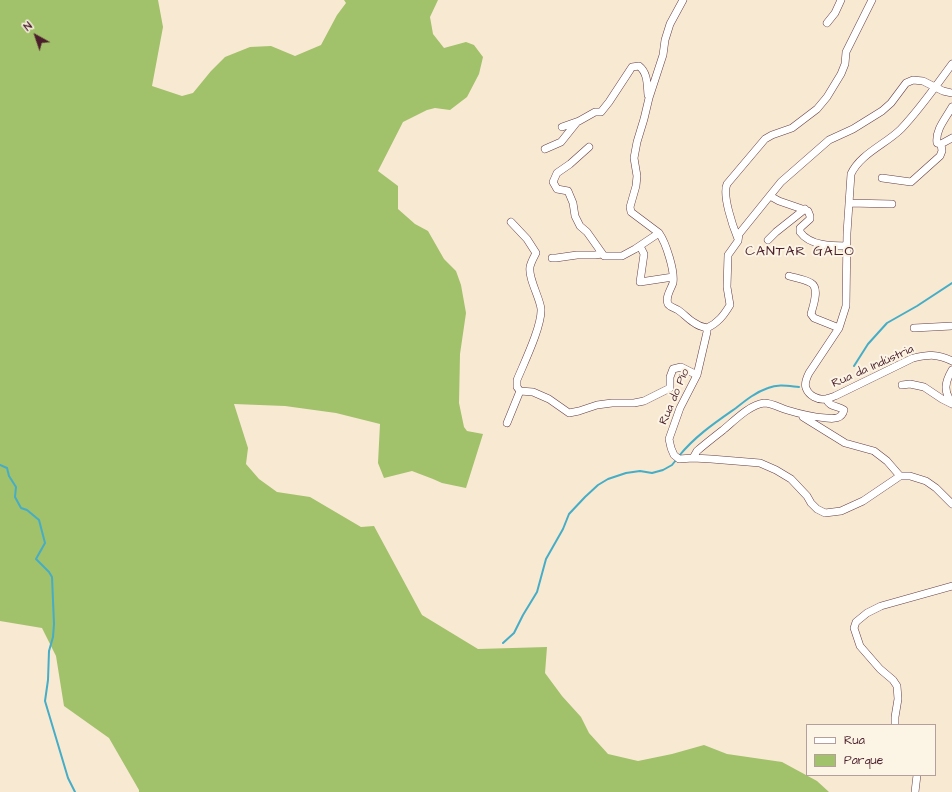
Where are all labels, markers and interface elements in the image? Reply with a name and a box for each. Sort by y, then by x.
north arrow [16,16,56,56]
text: N [20,18,35,34]
district label: CANTAR GALO [745,244,855,260]
street label: Rua da Indústria [830,343,916,391]
street label: Rua do Pio [657,367,693,427]
legend [806,724,936,776]
text: Rua [844,732,865,749]
text: Parque [844,752,883,769]

